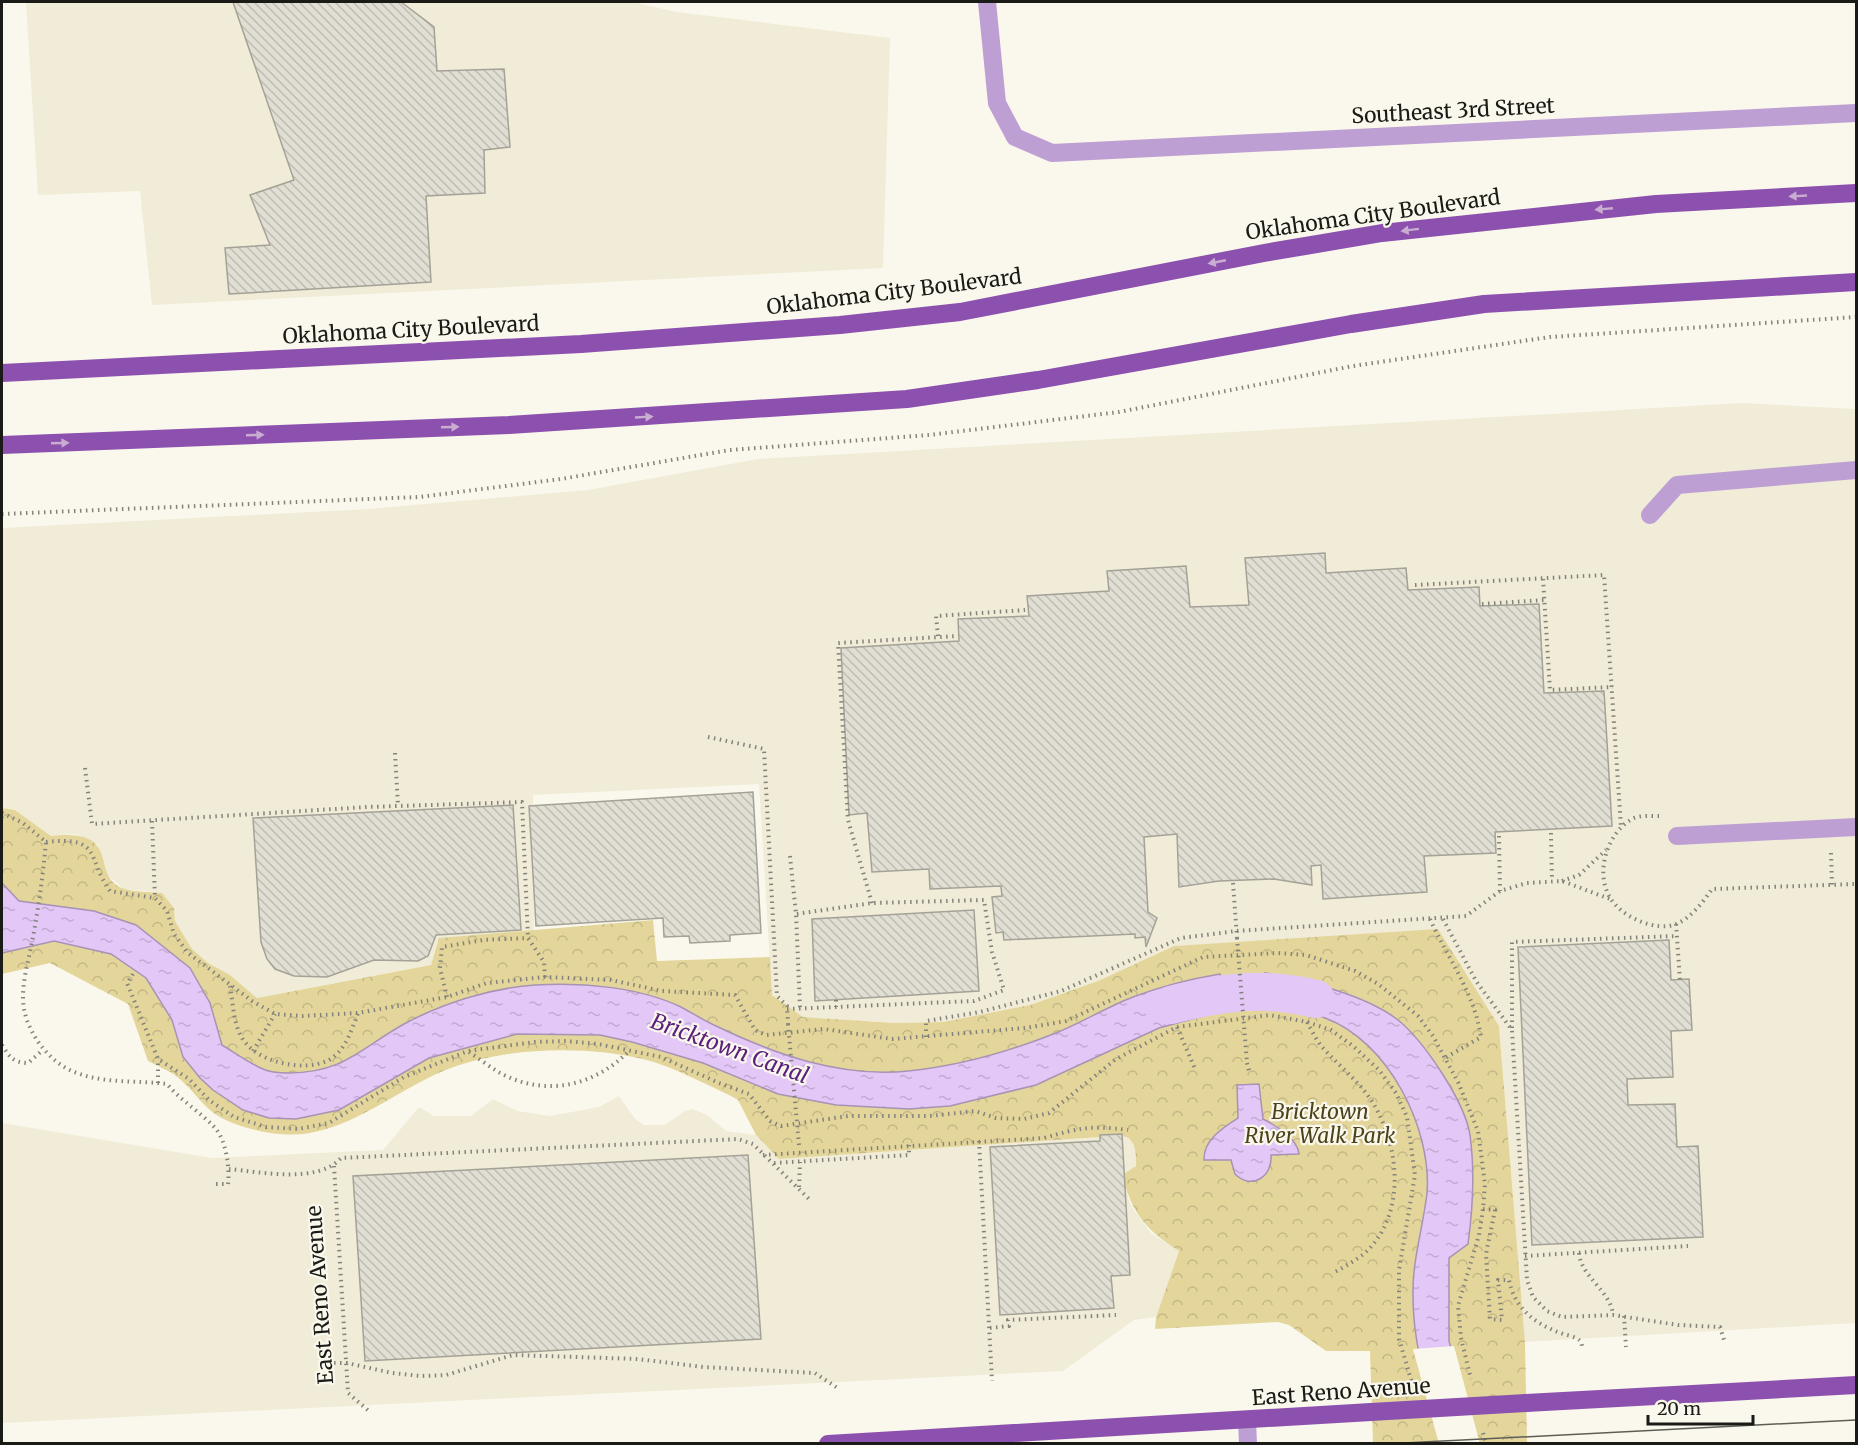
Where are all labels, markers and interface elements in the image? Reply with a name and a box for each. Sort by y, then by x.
street label: Southeast 3rd Street [1351,92,1555,129]
street label: Oklahoma City Boulevard [1244,183,1502,246]
one-way arrow [1789,192,1808,201]
one-way arrow [1594,204,1613,214]
one-way arrow [1400,225,1419,235]
one-way arrow [1208,258,1227,267]
street label: Oklahoma City Boulevard [765,262,1023,321]
street label: Oklahoma City Boulevard [282,309,540,350]
one-way arrow [635,413,654,422]
one-way arrow [440,423,459,432]
one-way arrow [245,431,264,440]
one-way arrow [50,438,69,448]
water label: Bricktown Canal [647,1006,813,1090]
park label: Bricktown River Walk Park [1245,1098,1396,1149]
street label: East Reno Avenue [300,1205,339,1385]
street label: East Reno Avenue [1251,1372,1431,1411]
scale bar [1648,1388,1753,1426]
text: 20 m [1657,1397,1701,1420]

